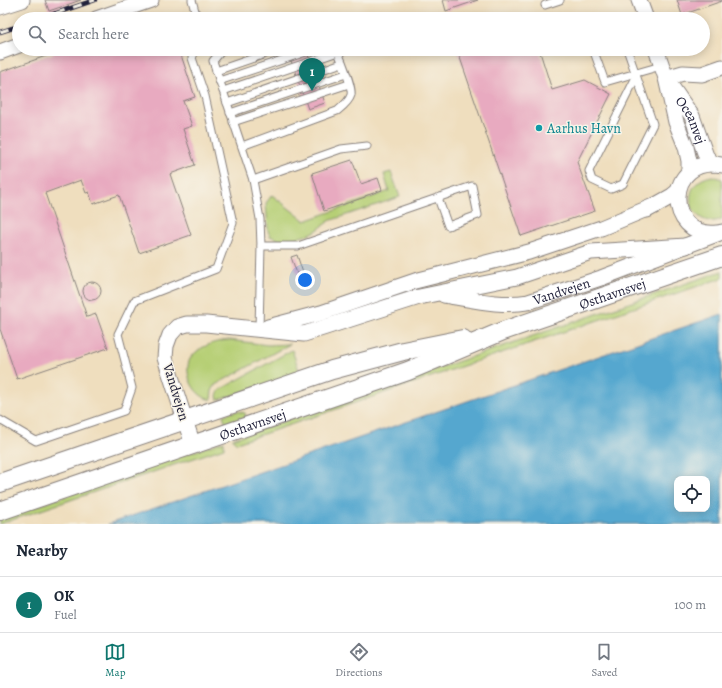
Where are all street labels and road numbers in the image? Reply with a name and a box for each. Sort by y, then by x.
street label: Oceanvej [671,92,711,147]
street label: Vandvejen [530,273,593,310]
street label: Østhavnsvej [577,273,648,314]
street label: Vandvejen [158,360,194,423]
street label: Østhavnsvej [217,404,288,445]

